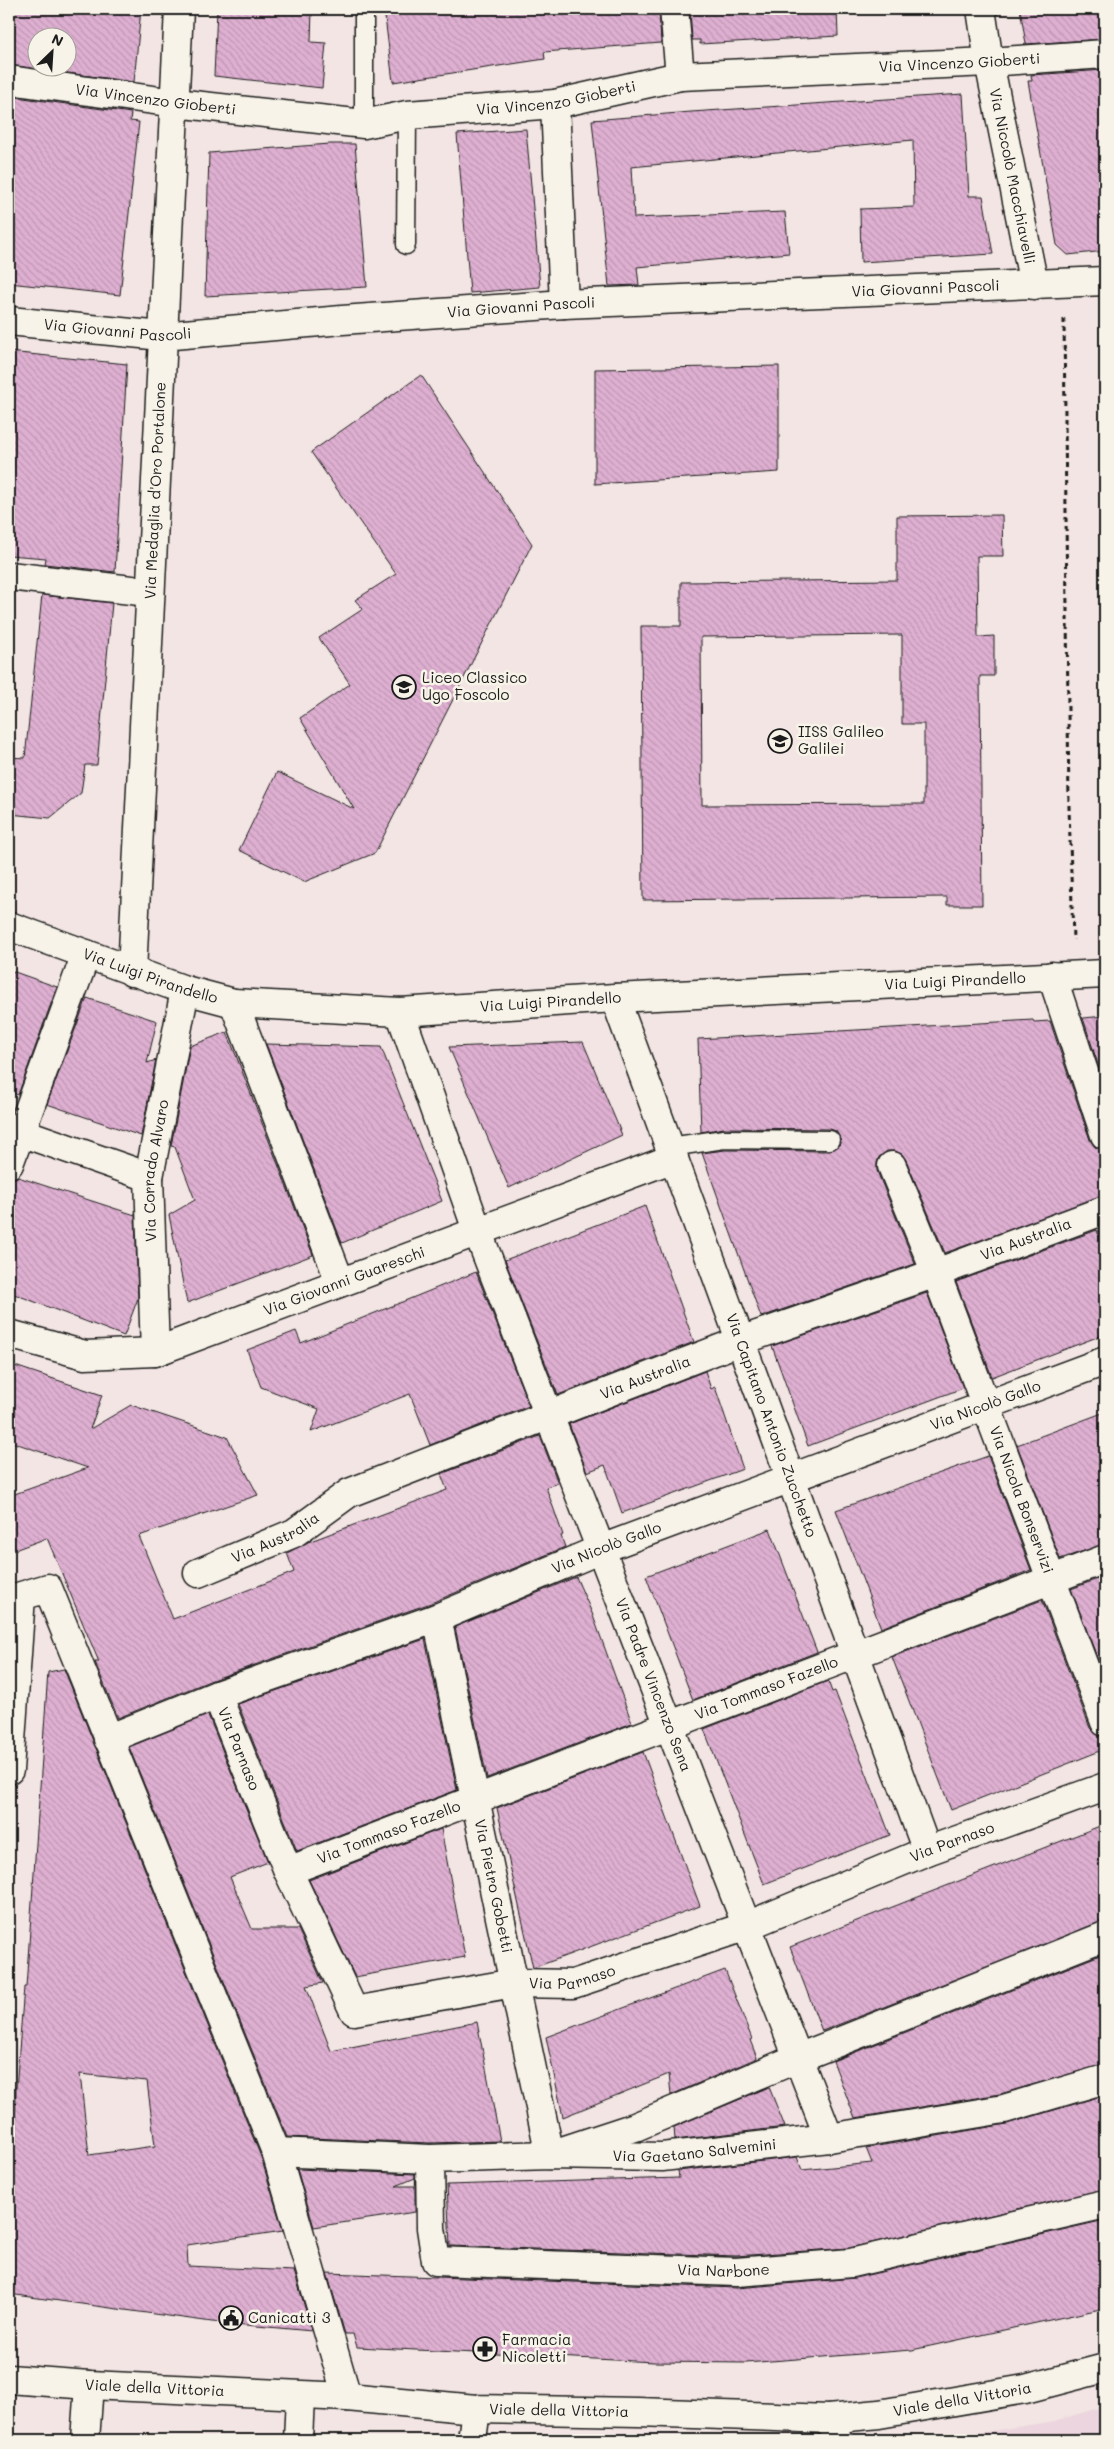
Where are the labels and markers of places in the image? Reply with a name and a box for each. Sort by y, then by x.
place label: Liceo Classico Ugo Foscolo [422,667,527,704]
school or university icon: Liceo Classico Ugo Foscolo [391,674,417,700]
place label: IISS Galileo Galilei [798,721,884,758]
school or university icon: IISS Galileo Galilei [767,728,793,754]
public building icon: Canicattì 3 [218,2305,244,2331]
place label: Canicattì 3 [248,2307,331,2327]
place label: Farmacia Nicoletti [502,2329,571,2366]
pharmacy icon: Farmacia Nicoletti [472,2336,498,2362]

